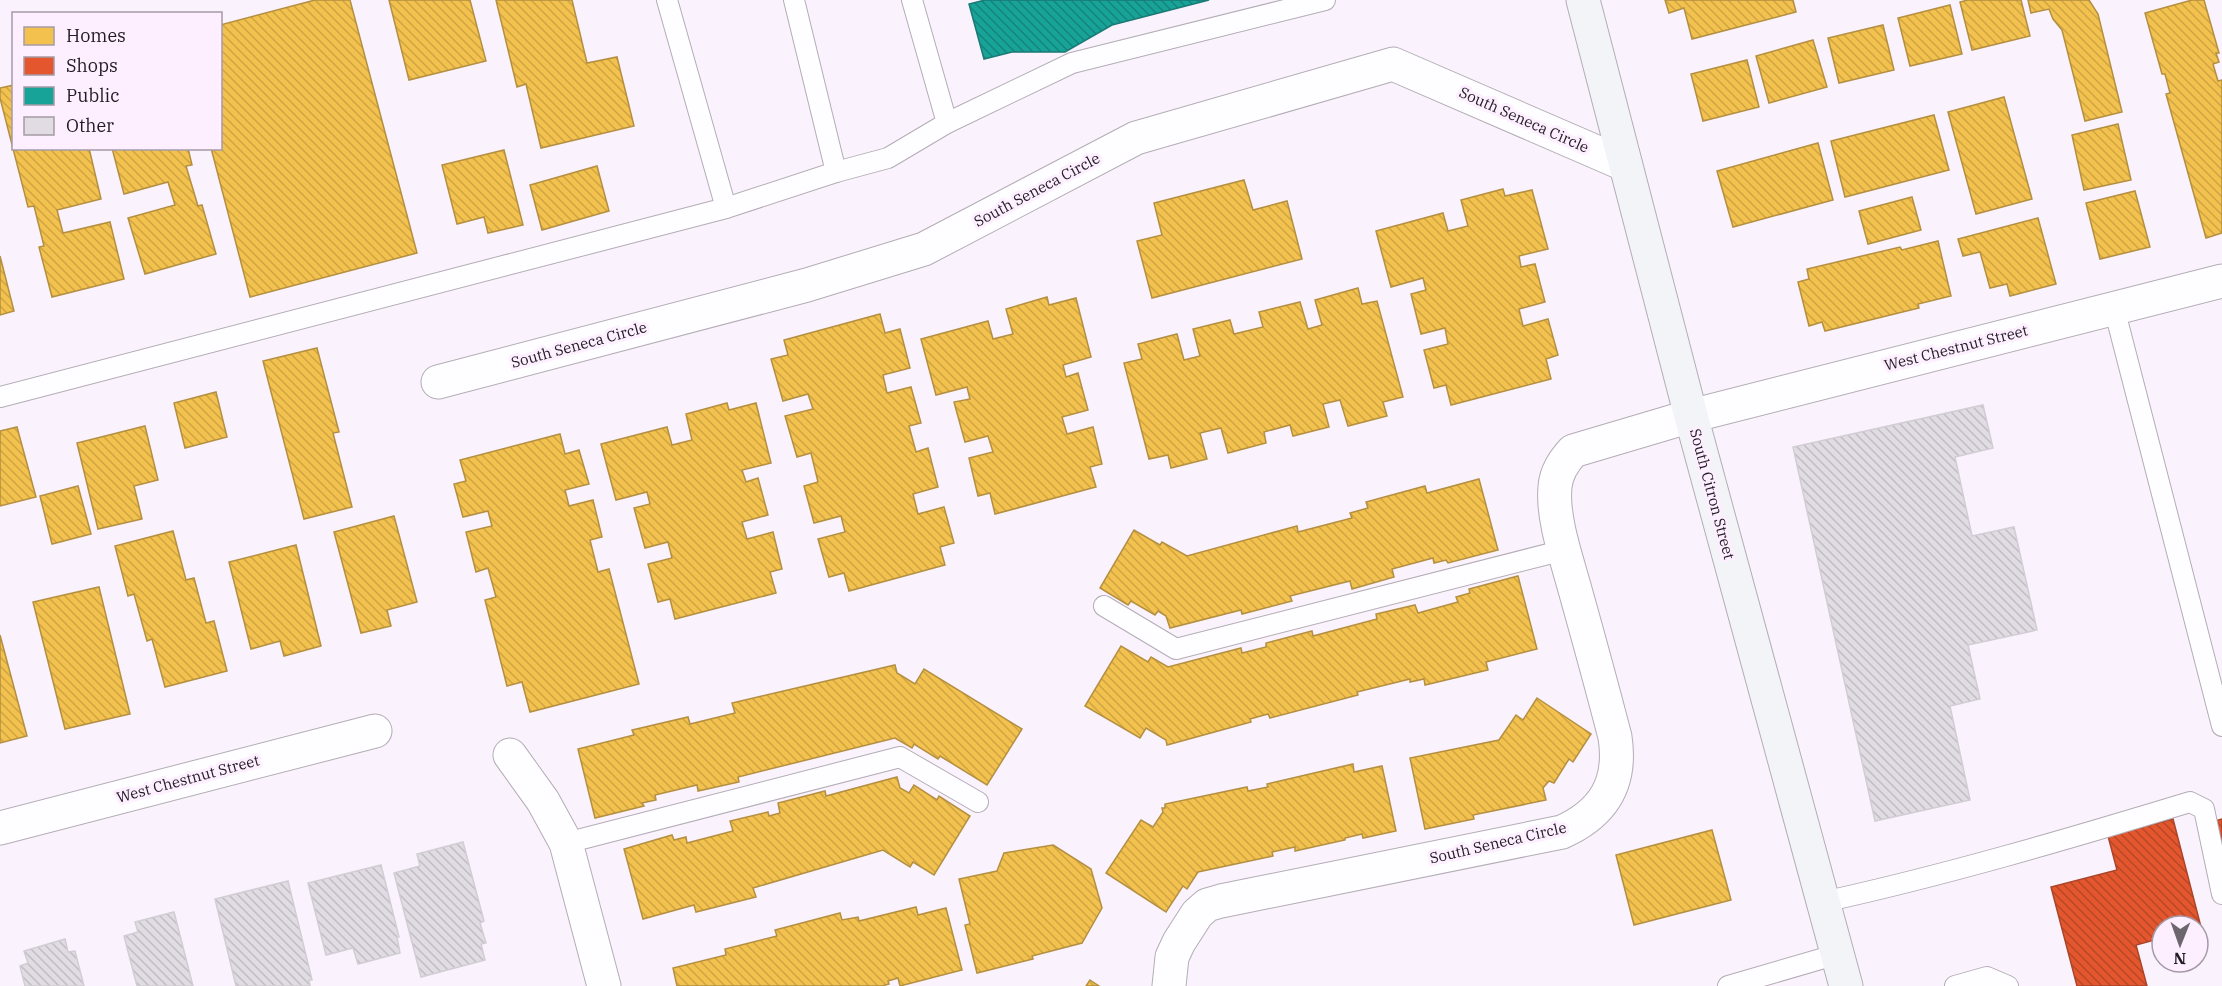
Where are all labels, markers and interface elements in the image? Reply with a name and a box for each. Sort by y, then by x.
legend [12,12,222,150]
text: Homes [66,24,126,47]
text: Shops [66,54,118,77]
street label: South Seneca Circle [1456,82,1592,157]
text: Public [66,84,120,107]
text: Other [66,114,114,137]
street label: South Seneca Circle [971,148,1103,231]
street label: South Seneca Circle [509,317,649,372]
street label: West Chestnut Street [1882,320,2030,375]
street label: South Citron Street [1686,426,1739,561]
street label: West Chestnut Street [114,750,261,807]
street label: South Seneca Circle [1428,818,1568,868]
north arrow [2150,914,2210,974]
text: N [2173,949,2186,969]

